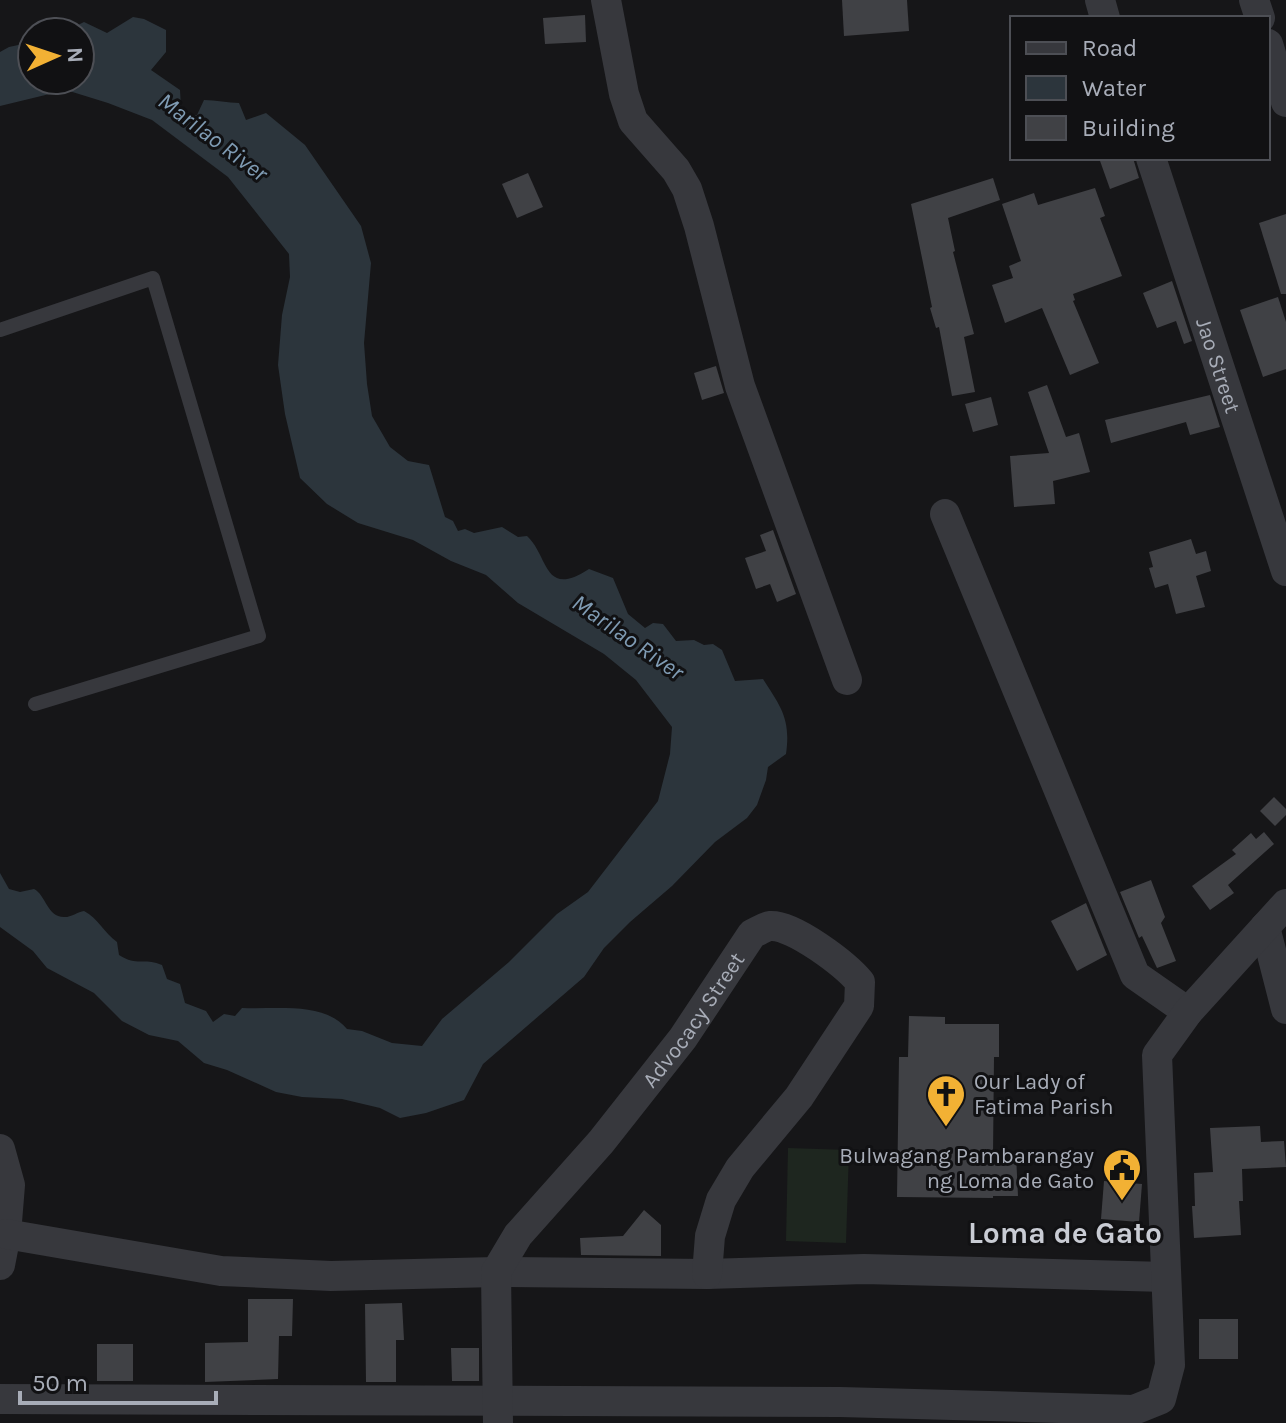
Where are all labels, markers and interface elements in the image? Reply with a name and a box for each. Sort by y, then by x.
north arrow [16,16,96,96]
legend [1010,16,1270,160]
text: Road [1082,34,1137,62]
text: N [62,46,88,64]
text: Water [1082,74,1146,102]
water label: Marilao River [153,87,274,188]
text: Building [1082,114,1175,142]
street label: Jao Street [1190,315,1245,416]
water label: Marilao River [567,588,690,686]
street label: Advocacy Street [637,948,750,1093]
place label: Our Lady of Fatima Parish [974,1069,1114,1120]
church icon: Our Lady of Fatima Parish [925,1073,967,1128]
place label: Bulwagang Pambarangay ng Loma de Gato [839,1143,1094,1194]
public building icon: Bulwagang Pambarangay ng Loma de Gato [1101,1147,1143,1202]
district label: Loma de Gato [968,1215,1162,1251]
scale bar [20,1355,216,1405]
text: 50 m [32,1369,88,1397]

